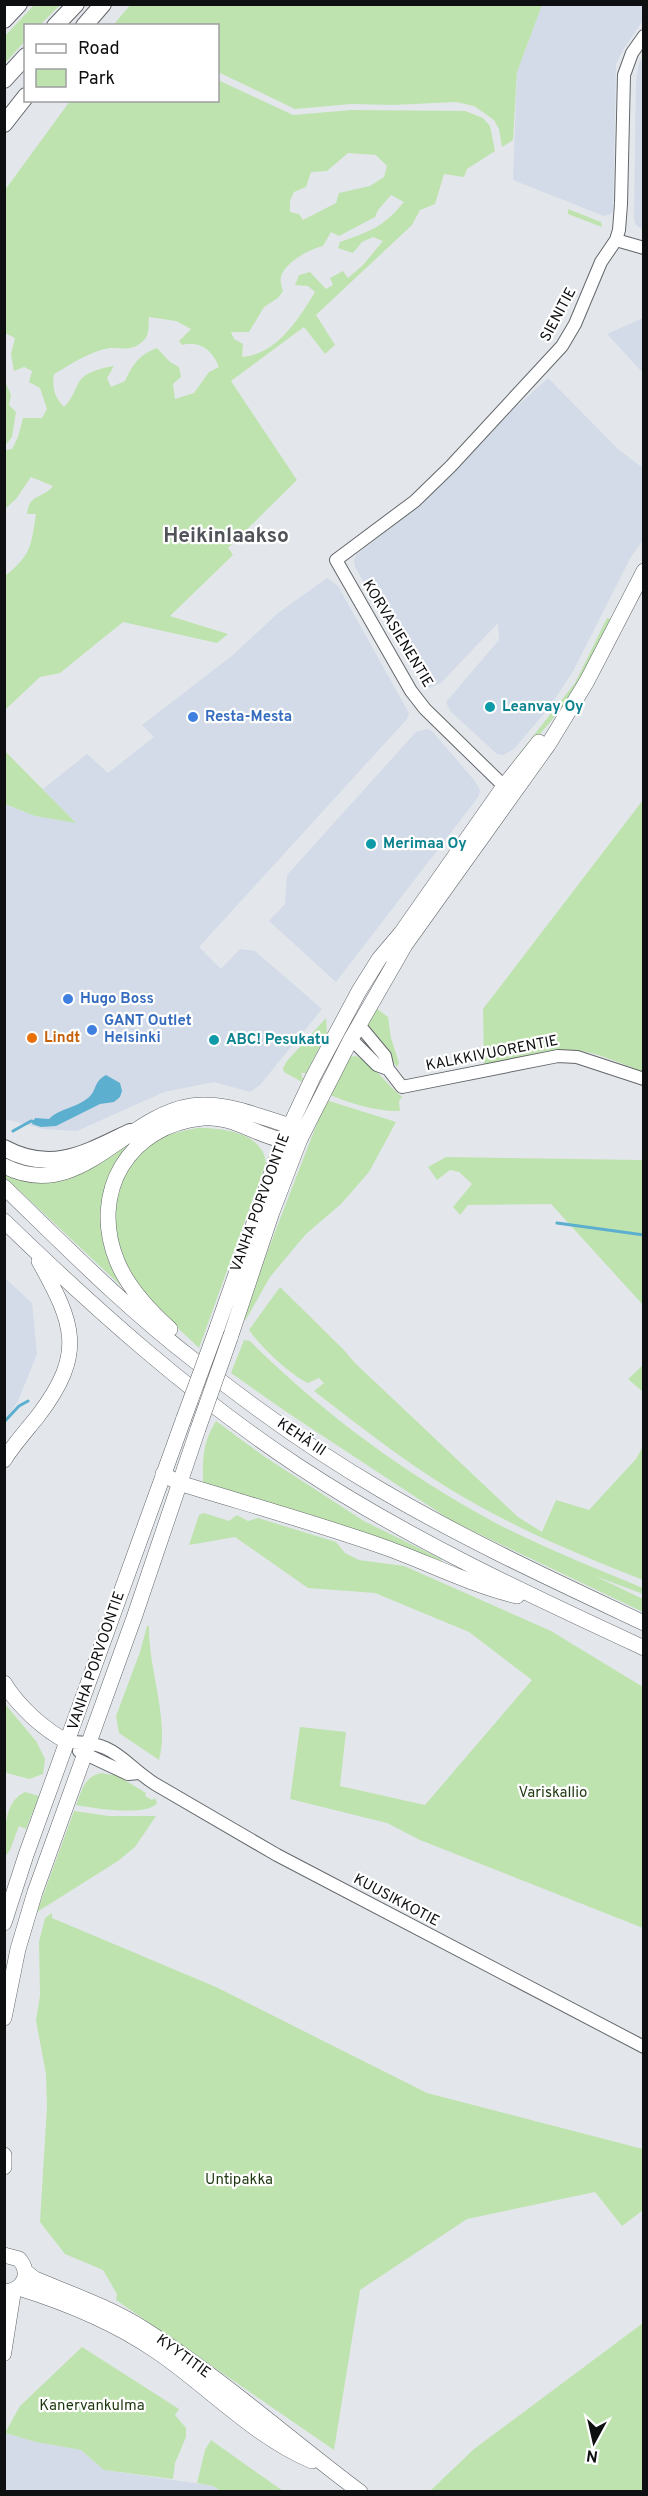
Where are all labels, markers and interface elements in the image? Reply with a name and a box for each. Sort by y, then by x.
legend [24,24,219,102]
text: Road [78,38,120,61]
text: Park [78,68,115,91]
street label: SIENITIE [537,285,581,345]
district label: Heikinlaakso [163,523,289,550]
street label: KORVASIENENTIE [357,577,437,691]
place label: Leanvay Oy [502,698,584,717]
marker: Leanvay Oy [483,700,497,714]
place label: Resta-Mesta [205,708,292,727]
marker: Resta-Mesta [186,710,200,724]
place label: Merimaa Oy [383,835,467,854]
marker: Merimaa Oy [364,837,378,851]
place label: Hugo Boss [80,990,154,1009]
marker: Hugo Boss [61,992,75,1006]
place label: GANT Outlet Helsinki [104,1012,192,1048]
marker: GANT Outlet Helsinki [85,1023,99,1037]
place label: Lindt [44,1029,80,1048]
marker: Lindt [25,1031,39,1045]
place label: ABC! Pesukatu [226,1031,330,1050]
street label: KALKKIVUORENTIE [424,1032,560,1076]
marker: ABC! Pesukatu [207,1033,221,1047]
street label: VANHA PORVOONTIE [227,1131,295,1275]
street label: KEHÄ III [273,1414,330,1461]
street label: VANHA PORVOONTIE [64,1589,130,1733]
park label: Variskallio [519,1784,587,1803]
street label: KUUSIKKOTIE [350,1870,442,1932]
park label: Untipakka [205,2171,273,2190]
street label: KYYTITIE [152,2331,214,2383]
park label: Kanervankulma [39,2397,145,2416]
north arrow [564,2412,624,2472]
text: N [585,2444,599,2466]

